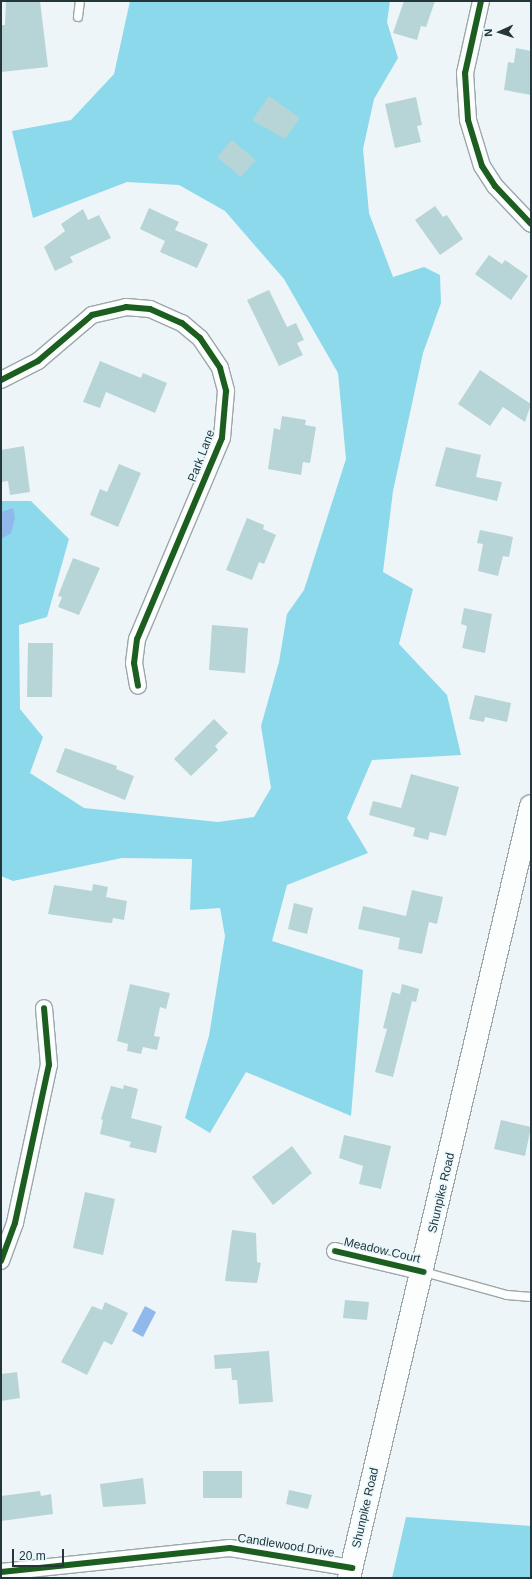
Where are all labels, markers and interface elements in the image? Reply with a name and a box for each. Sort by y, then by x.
north arrow [480,12,520,52]
text: N [482,28,494,37]
street label: Park Lane [185,428,219,484]
street label: Shunpike Road [426,1151,458,1235]
street label: Meadow Court [342,1235,422,1267]
street label: Shunpike Road [350,1466,382,1550]
street label: Candlewood Drive [236,1531,336,1561]
scale bar [14,1541,66,1567]
text: 20 m [19,1549,46,1563]

